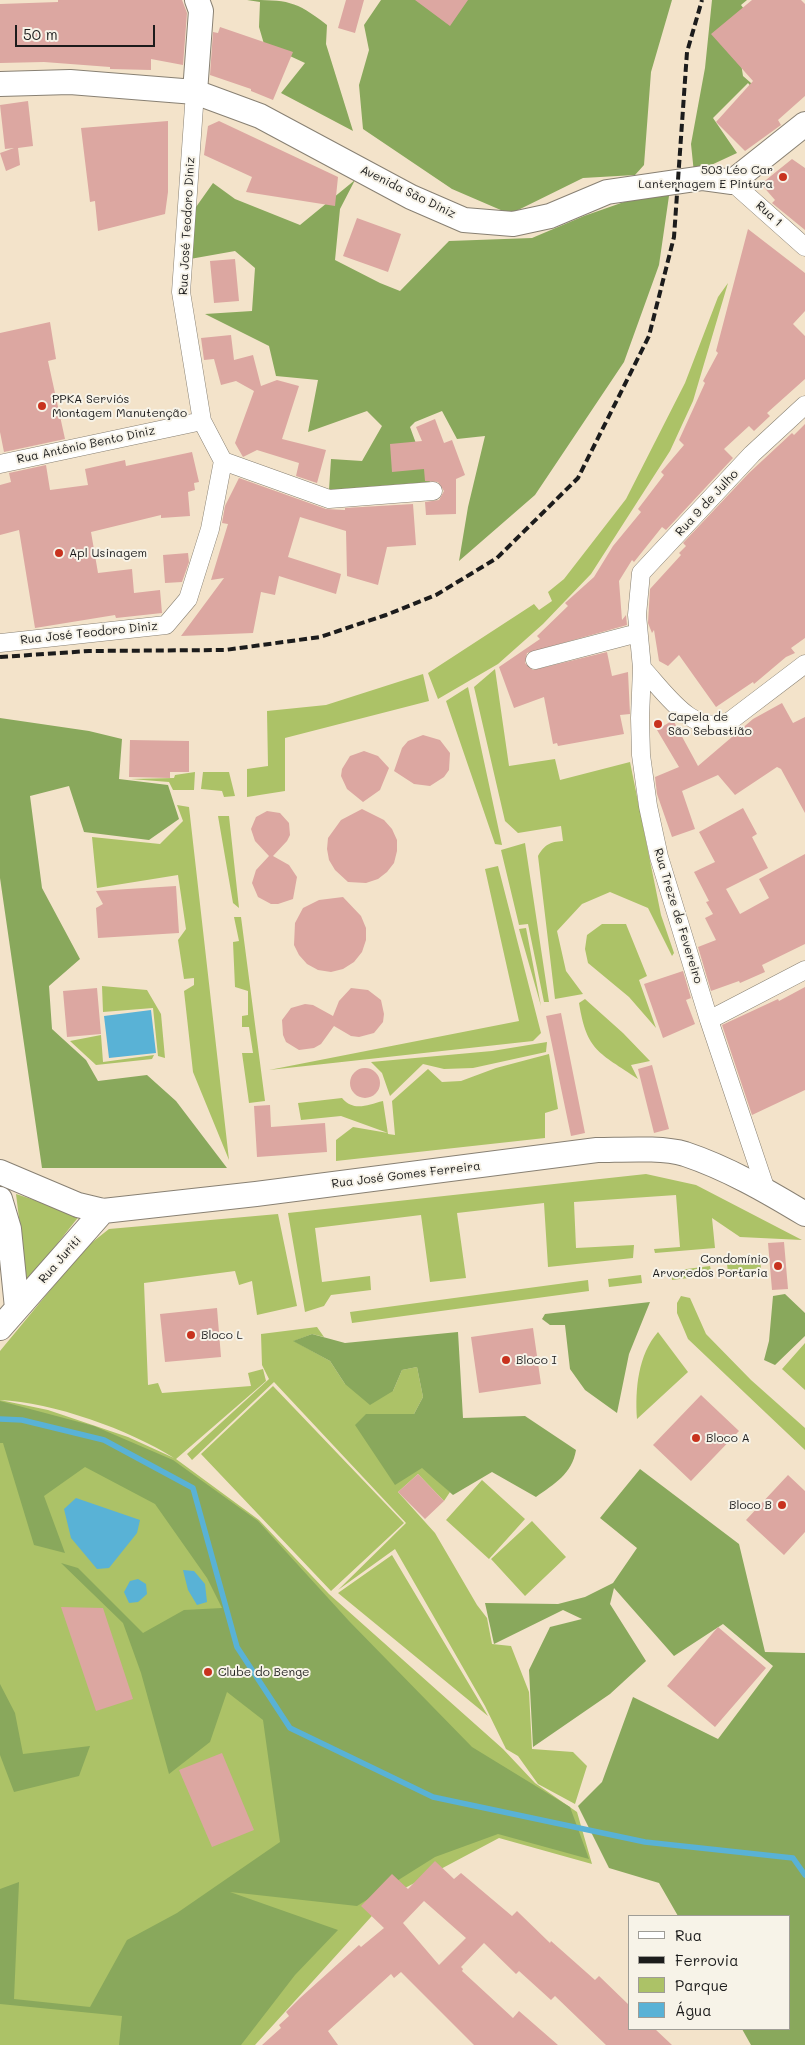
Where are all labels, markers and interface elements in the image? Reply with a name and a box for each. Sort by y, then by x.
scale bar [18,15,158,47]
text: 50 m [23,24,58,44]
street label: Rua José Teodoro Diniz [176,157,198,295]
street label: Avenida São Diniz [358,163,458,221]
place label: 503 Léo Car Lanternagem E Pintura [638,163,773,191]
marker: 503 Léo Car Lanternagem E Pintura [777,171,789,183]
street label: Rua 1 [753,198,785,230]
place label: PPKA Serviós Montagem Manutenção [52,392,187,420]
marker: PPKA Serviós Montagem Manutenção [36,400,48,412]
street label: Rua Antônio Bento Diniz [16,423,156,467]
street label: Rua 9 de Julho [673,467,741,539]
place label: Apl Usinagem [69,546,147,560]
marker: Apl Usinagem [53,547,65,559]
street label: Rua José Teodoro Diniz [20,619,158,647]
place label: Capela de São Sebastião [668,710,752,738]
marker: Capela de São Sebastião [652,718,664,730]
street label: Rua Treze de Fevereiro [651,847,705,985]
street label: Rua José Gomes Ferreira [331,1159,481,1191]
street label: Rua Juriti [36,1234,84,1286]
place label: Condomínio Arvoredos Portaria [652,1252,768,1280]
marker: Condomínio Arvoredos Portaria [772,1260,784,1272]
place label: Bloco L [201,1328,243,1342]
marker: Bloco L [185,1329,197,1341]
place label: Bloco I [516,1353,557,1367]
marker: Bloco I [500,1354,512,1366]
place label: Bloco A [706,1431,750,1445]
marker: Bloco A [690,1432,702,1444]
place label: Bloco B [729,1498,772,1512]
marker: Bloco B [776,1499,788,1511]
place label: Clube do Benge [218,1665,310,1679]
marker: Clube do Benge [202,1666,214,1678]
legend [628,1915,790,2030]
text: Rua [675,1925,702,1945]
text: Ferrovia [675,1950,739,1970]
text: Parque [675,1975,728,1995]
text: Água [675,2000,712,2020]

